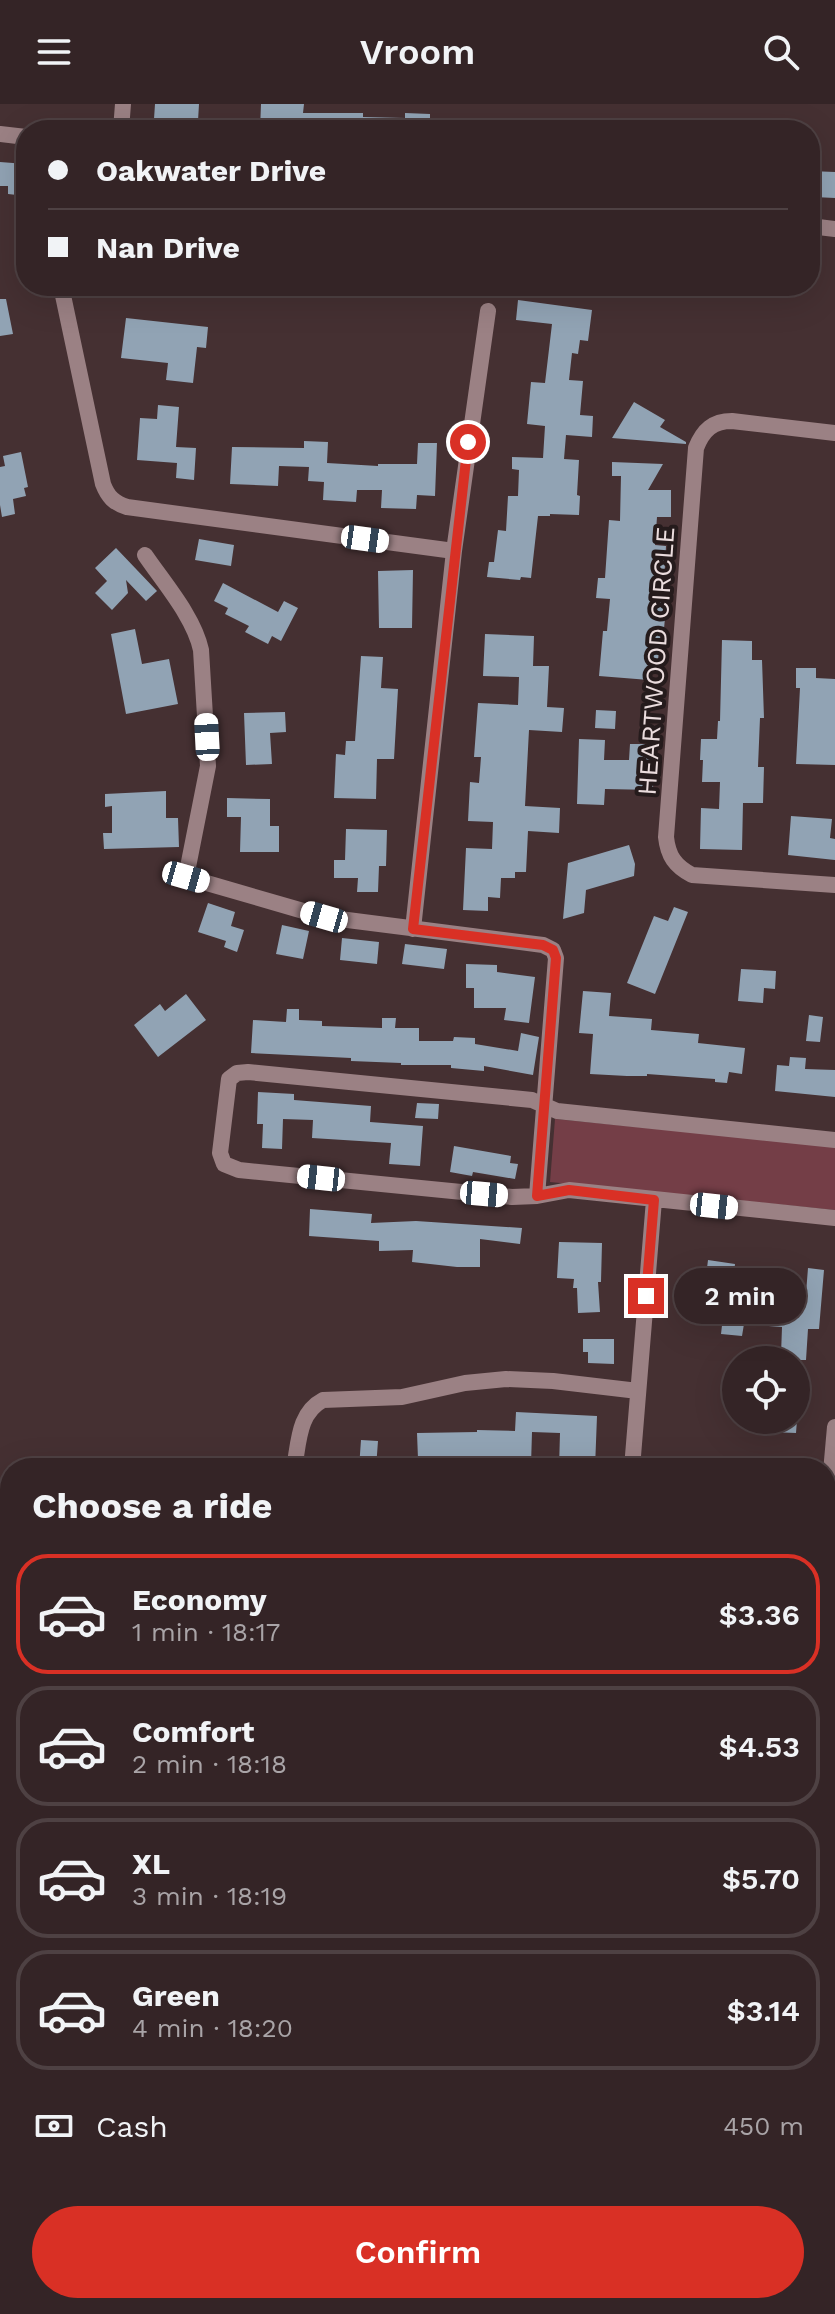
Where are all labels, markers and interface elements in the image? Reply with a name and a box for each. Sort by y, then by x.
icon: menu [32,30,76,74]
icon: search [759,30,803,74]
text: Vroom [360,31,475,73]
text: Oakwater Drive [96,153,326,188]
text: Nan Drive [96,230,240,265]
route start [450,424,486,460]
car [340,524,390,554]
street label: HEARTWOOD CIRCLE [632,526,680,796]
car [194,712,220,762]
car [160,859,212,895]
car [298,899,350,935]
car [296,1164,346,1192]
car [459,1180,509,1208]
car [689,1192,739,1220]
callout: 2 min [674,1268,806,1324]
route end [628,1278,664,1314]
text: 2 min [704,1281,776,1311]
map controls [722,1346,810,1434]
button: locate [722,1346,810,1434]
text: Choose a ride [32,1485,272,1527]
icon: car [36,1578,108,1650]
text: Economy [132,1582,267,1617]
text: $3.36 [719,1597,800,1632]
text: 1 min · 18:17 [132,1617,280,1647]
icon: car [36,1710,108,1782]
text: Comfort [132,1714,254,1749]
text: $4.53 [719,1729,800,1764]
text: 2 min · 18:18 [132,1749,287,1779]
icon: car [36,1842,108,1914]
text: XL [132,1846,170,1881]
text: $5.70 [722,1861,800,1896]
text: 3 min · 18:19 [132,1881,287,1911]
icon: car [36,1974,108,2046]
text: Green [132,1978,220,2013]
text: $3.14 [727,1993,800,2028]
text: 4 min · 18:20 [132,2013,293,2043]
icon: cash [32,2104,76,2148]
text: Cash [96,2109,168,2144]
text: 450 m [723,2111,804,2141]
button: Confirm [32,2206,804,2298]

